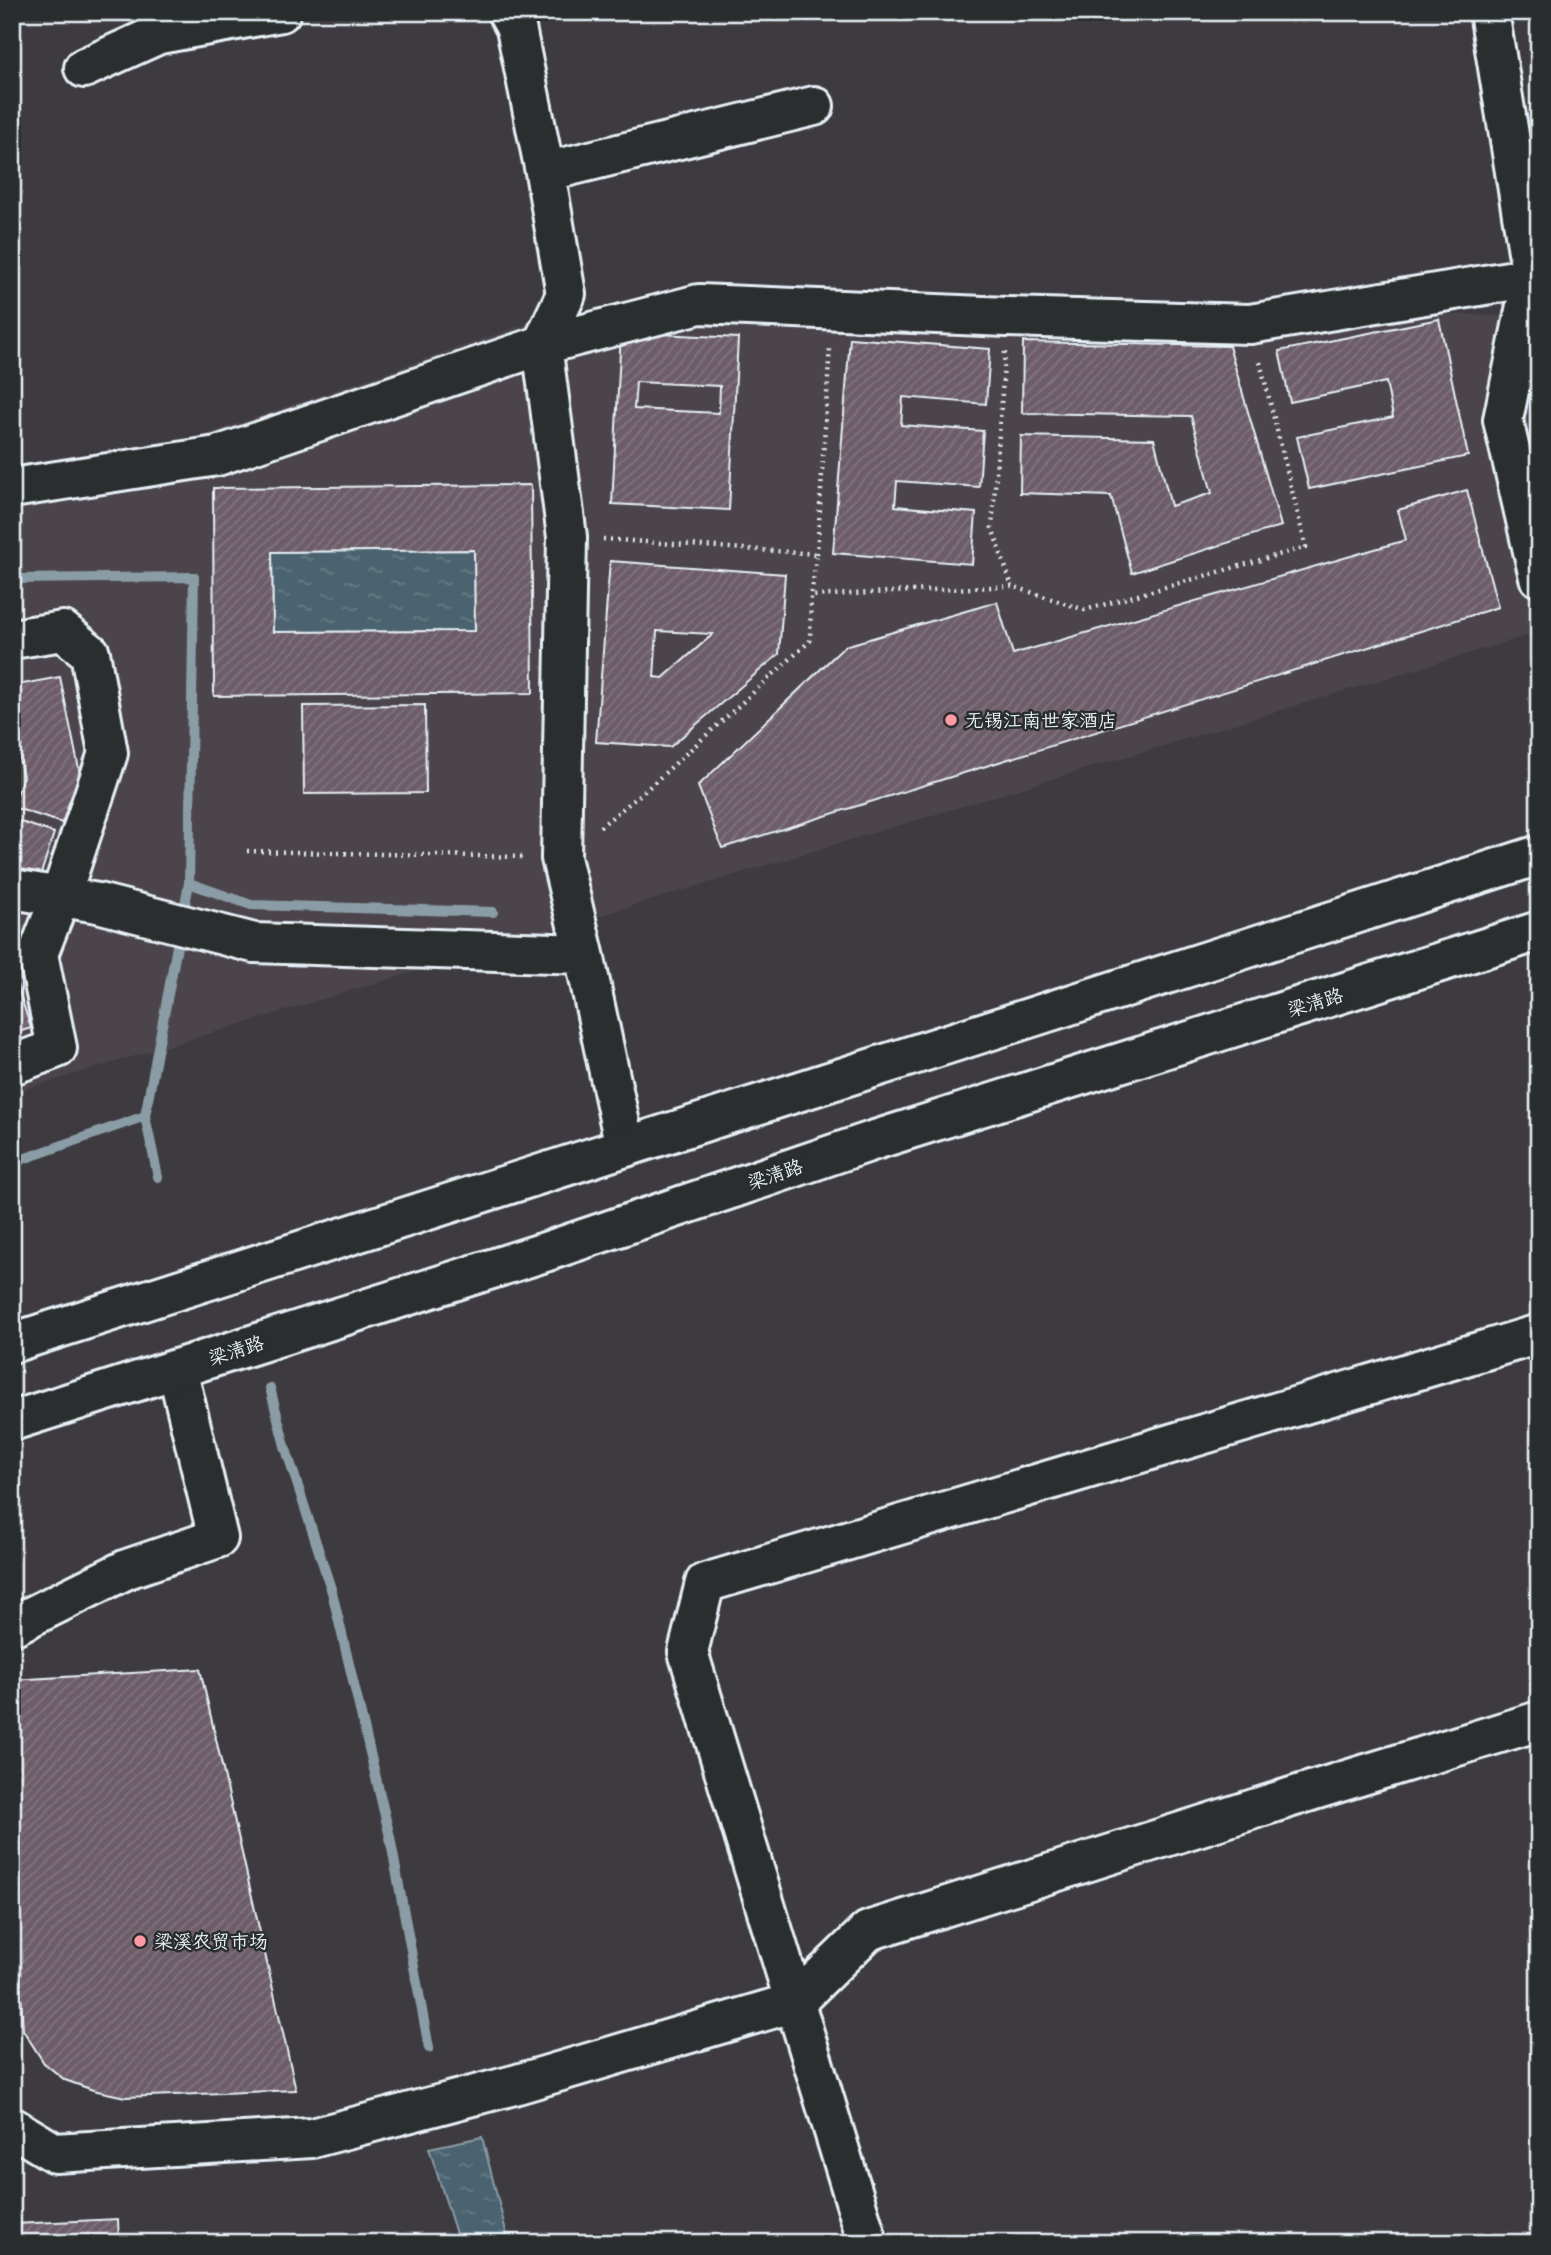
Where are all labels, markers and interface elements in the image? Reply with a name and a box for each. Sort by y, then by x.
place label: 无锡江南世家酒店 [965,708,1117,735]
marker: 无锡江南世家酒店 [943,712,959,728]
street label: 梁清路 [1284,982,1347,1025]
street label: 梁清路 [744,1153,807,1197]
street label: 梁清路 [205,1330,268,1373]
place label: 梁溪农贸市场 [154,1929,268,1956]
marker: 梁溪农贸市场 [132,1933,148,1949]

